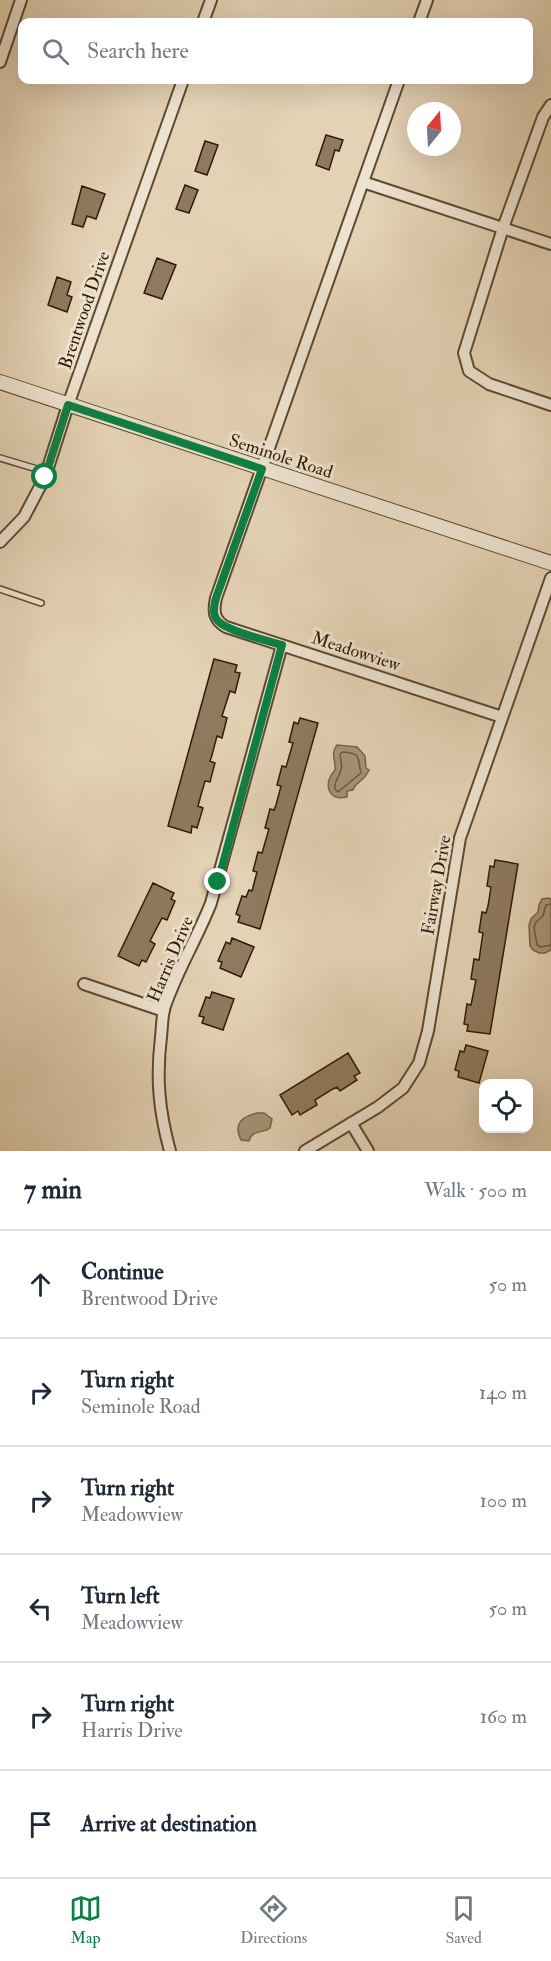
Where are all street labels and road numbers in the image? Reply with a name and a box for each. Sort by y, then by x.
street label: Brentwood Drive [54,248,116,372]
street label: Seminole Road [226,429,336,484]
street label: Meadowview [309,626,404,677]
street label: Fairway Drive [416,833,457,937]
street label: Harris Drive [142,912,199,1006]

